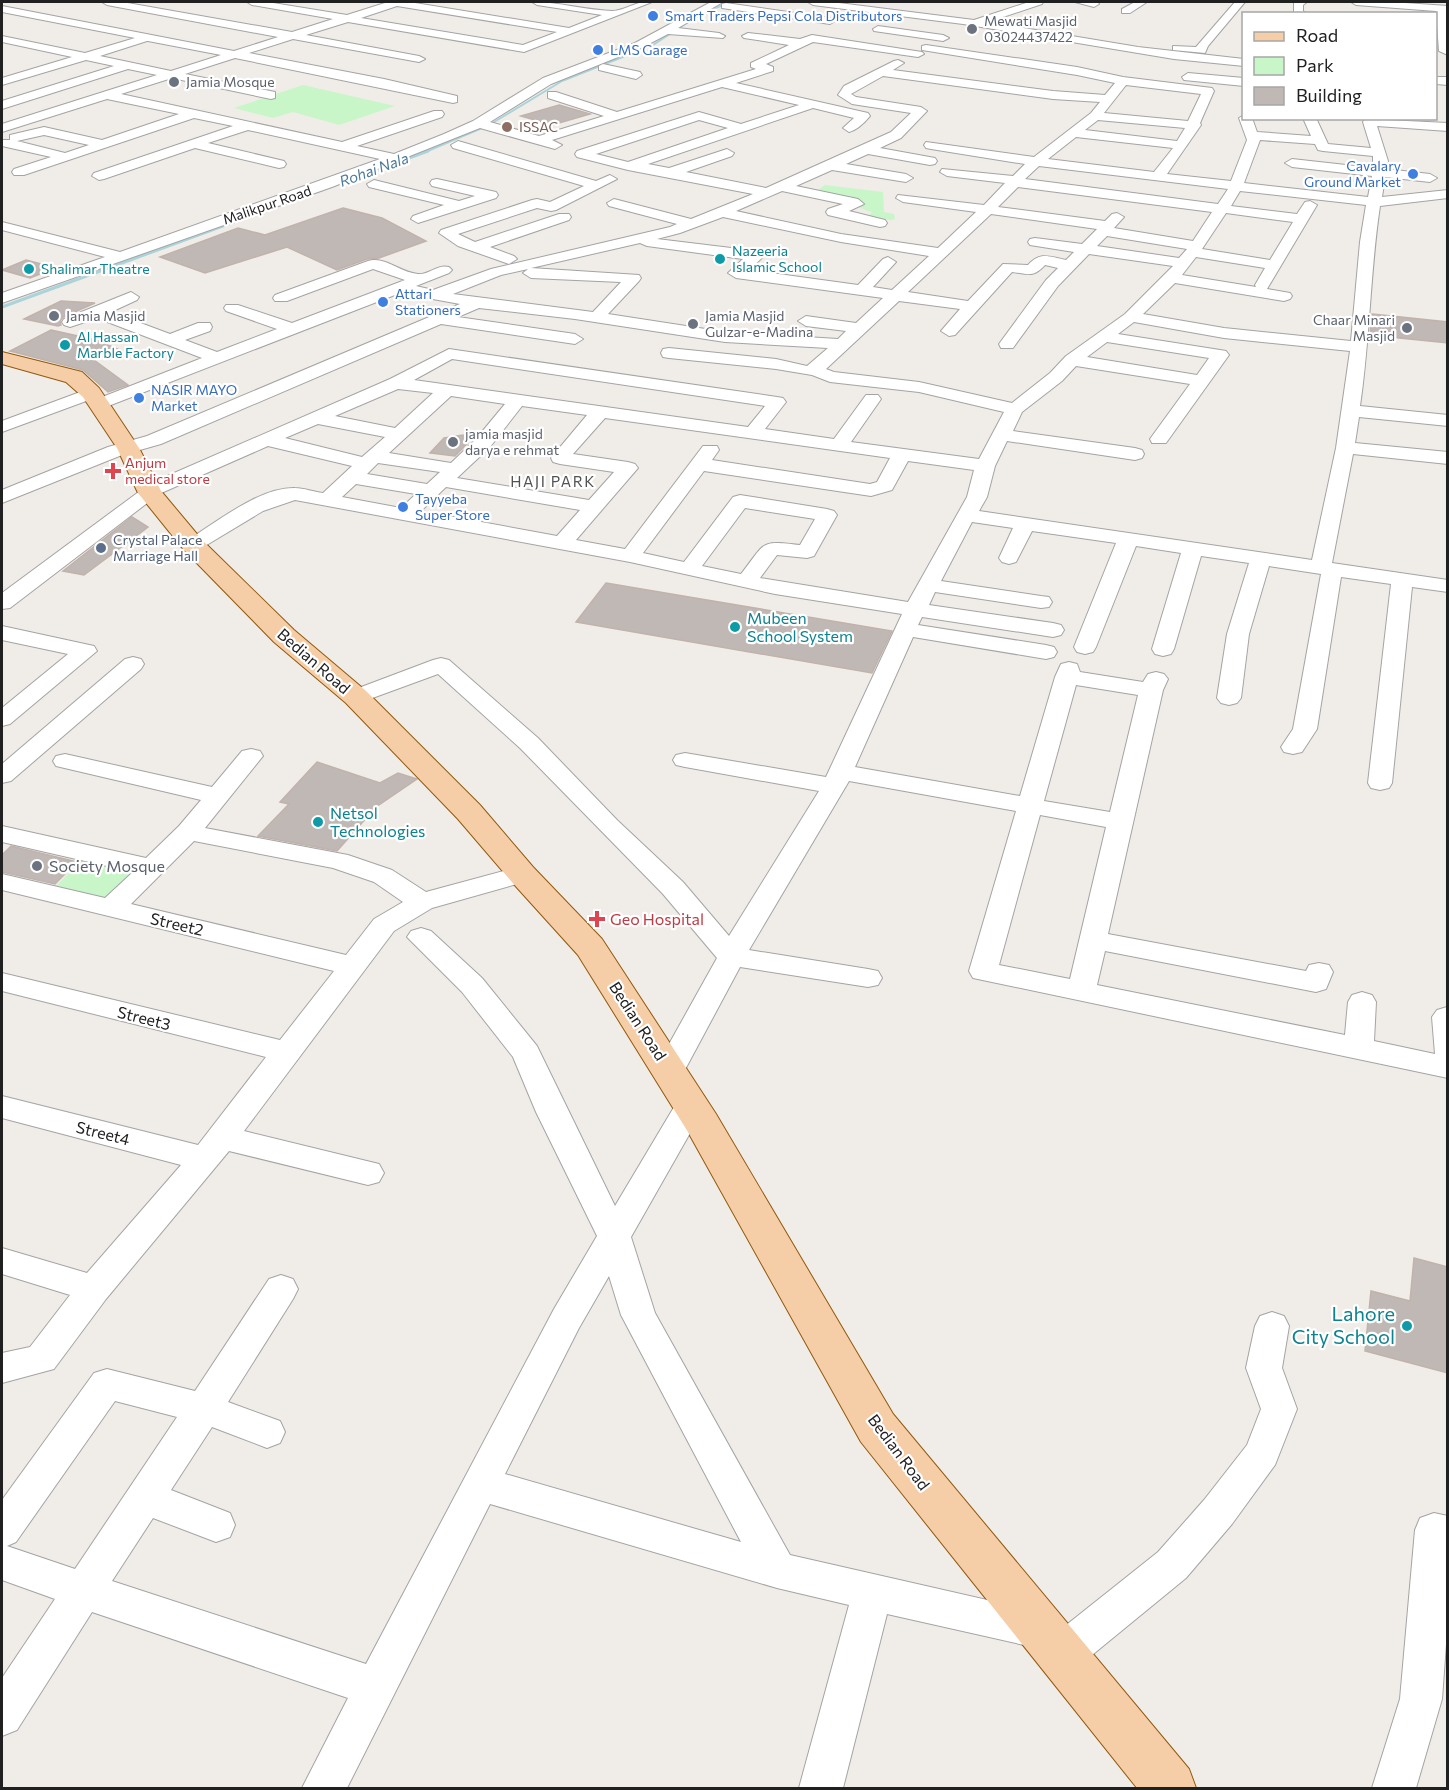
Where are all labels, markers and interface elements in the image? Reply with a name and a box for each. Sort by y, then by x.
place label: Smart Traders Pepsi Cola Distributors [665,7,902,24]
marker: Smart Traders Pepsi Cola Distributors [646,9,660,23]
place label: Mewati Masjid 03024437422 [984,12,1077,45]
legend [1242,12,1437,120]
marker: Mewati Masjid 03024437422 [965,22,979,36]
text: Road [1296,24,1338,46]
place label: LMS Garage [610,41,688,58]
marker: LMS Garage [591,43,605,57]
text: Park [1296,54,1334,76]
place label: Jamia Mosque [186,73,275,90]
marker: Jamia Mosque [167,75,181,89]
text: Building [1296,84,1362,106]
place label: ISSAC [519,118,558,135]
marker: ISSAC [500,120,514,134]
water label: Rohai Nala [337,148,411,190]
place label: Cavalary Ground Market [1304,157,1401,190]
marker: Cavalary Ground Market [1406,167,1420,181]
street label: Malikpur Road [220,181,313,228]
place label: Nazeeria Islamic School [732,242,822,275]
marker: Nazeeria Islamic School [713,252,727,266]
place label: Shalimar Theatre [41,260,150,277]
marker: Shalimar Theatre [22,262,36,276]
place label: Attari Stationers [395,285,461,318]
marker: Attari Stationers [376,295,390,309]
place label: Jamia Masjid [66,307,145,324]
place label: Jamia Masjid Gulzar-e-Madina [705,307,813,340]
marker: Jamia Masjid [47,309,61,323]
place label: Chaar Minari Masjid [1313,311,1395,344]
marker: Jamia Masjid Gulzar-e-Madina [686,317,700,331]
marker: Chaar Minari Masjid [1400,321,1414,335]
place label: Al Hassan Marble Factory [77,328,174,361]
marker: Al Hassan Marble Factory [58,338,72,352]
place label: NASIR MAYO Market [151,381,237,414]
marker: NASIR MAYO Market [132,391,146,405]
place label: jamia masjid darya e rehmat [465,425,559,458]
marker: jamia masjid darya e rehmat [446,435,460,449]
place label: Anjum medical store [125,454,210,487]
marker: Anjum medical store [106,464,120,478]
district label: HAJI PARK [510,472,596,490]
place label: Tayyeba Super Store [415,490,490,523]
marker: Tayyeba Super Store [396,500,410,514]
place label: Crystal Palace Marriage Hall [113,531,202,564]
marker: Crystal Palace Marriage Hall [94,541,108,555]
place label: Mubeen School System [747,608,853,645]
marker: Mubeen School System [728,620,742,634]
street label: Bedian Road [274,624,355,697]
place label: Netsol Technologies [330,803,425,840]
marker: Netsol Technologies [311,815,325,829]
place label: Society Mosque [49,856,165,875]
marker: Society Mosque [30,859,44,873]
street label: Street2 [149,908,206,939]
place label: Geo Hospital [610,909,704,928]
marker: Geo Hospital [588,910,606,928]
street label: Bedian Road [606,978,671,1064]
street label: Street3 [115,1002,173,1033]
street label: Street4 [74,1117,132,1148]
place label: Lahore City School [1292,1301,1395,1348]
marker: Lahore City School [1400,1319,1414,1333]
street label: Bedian Road [865,1410,934,1493]

